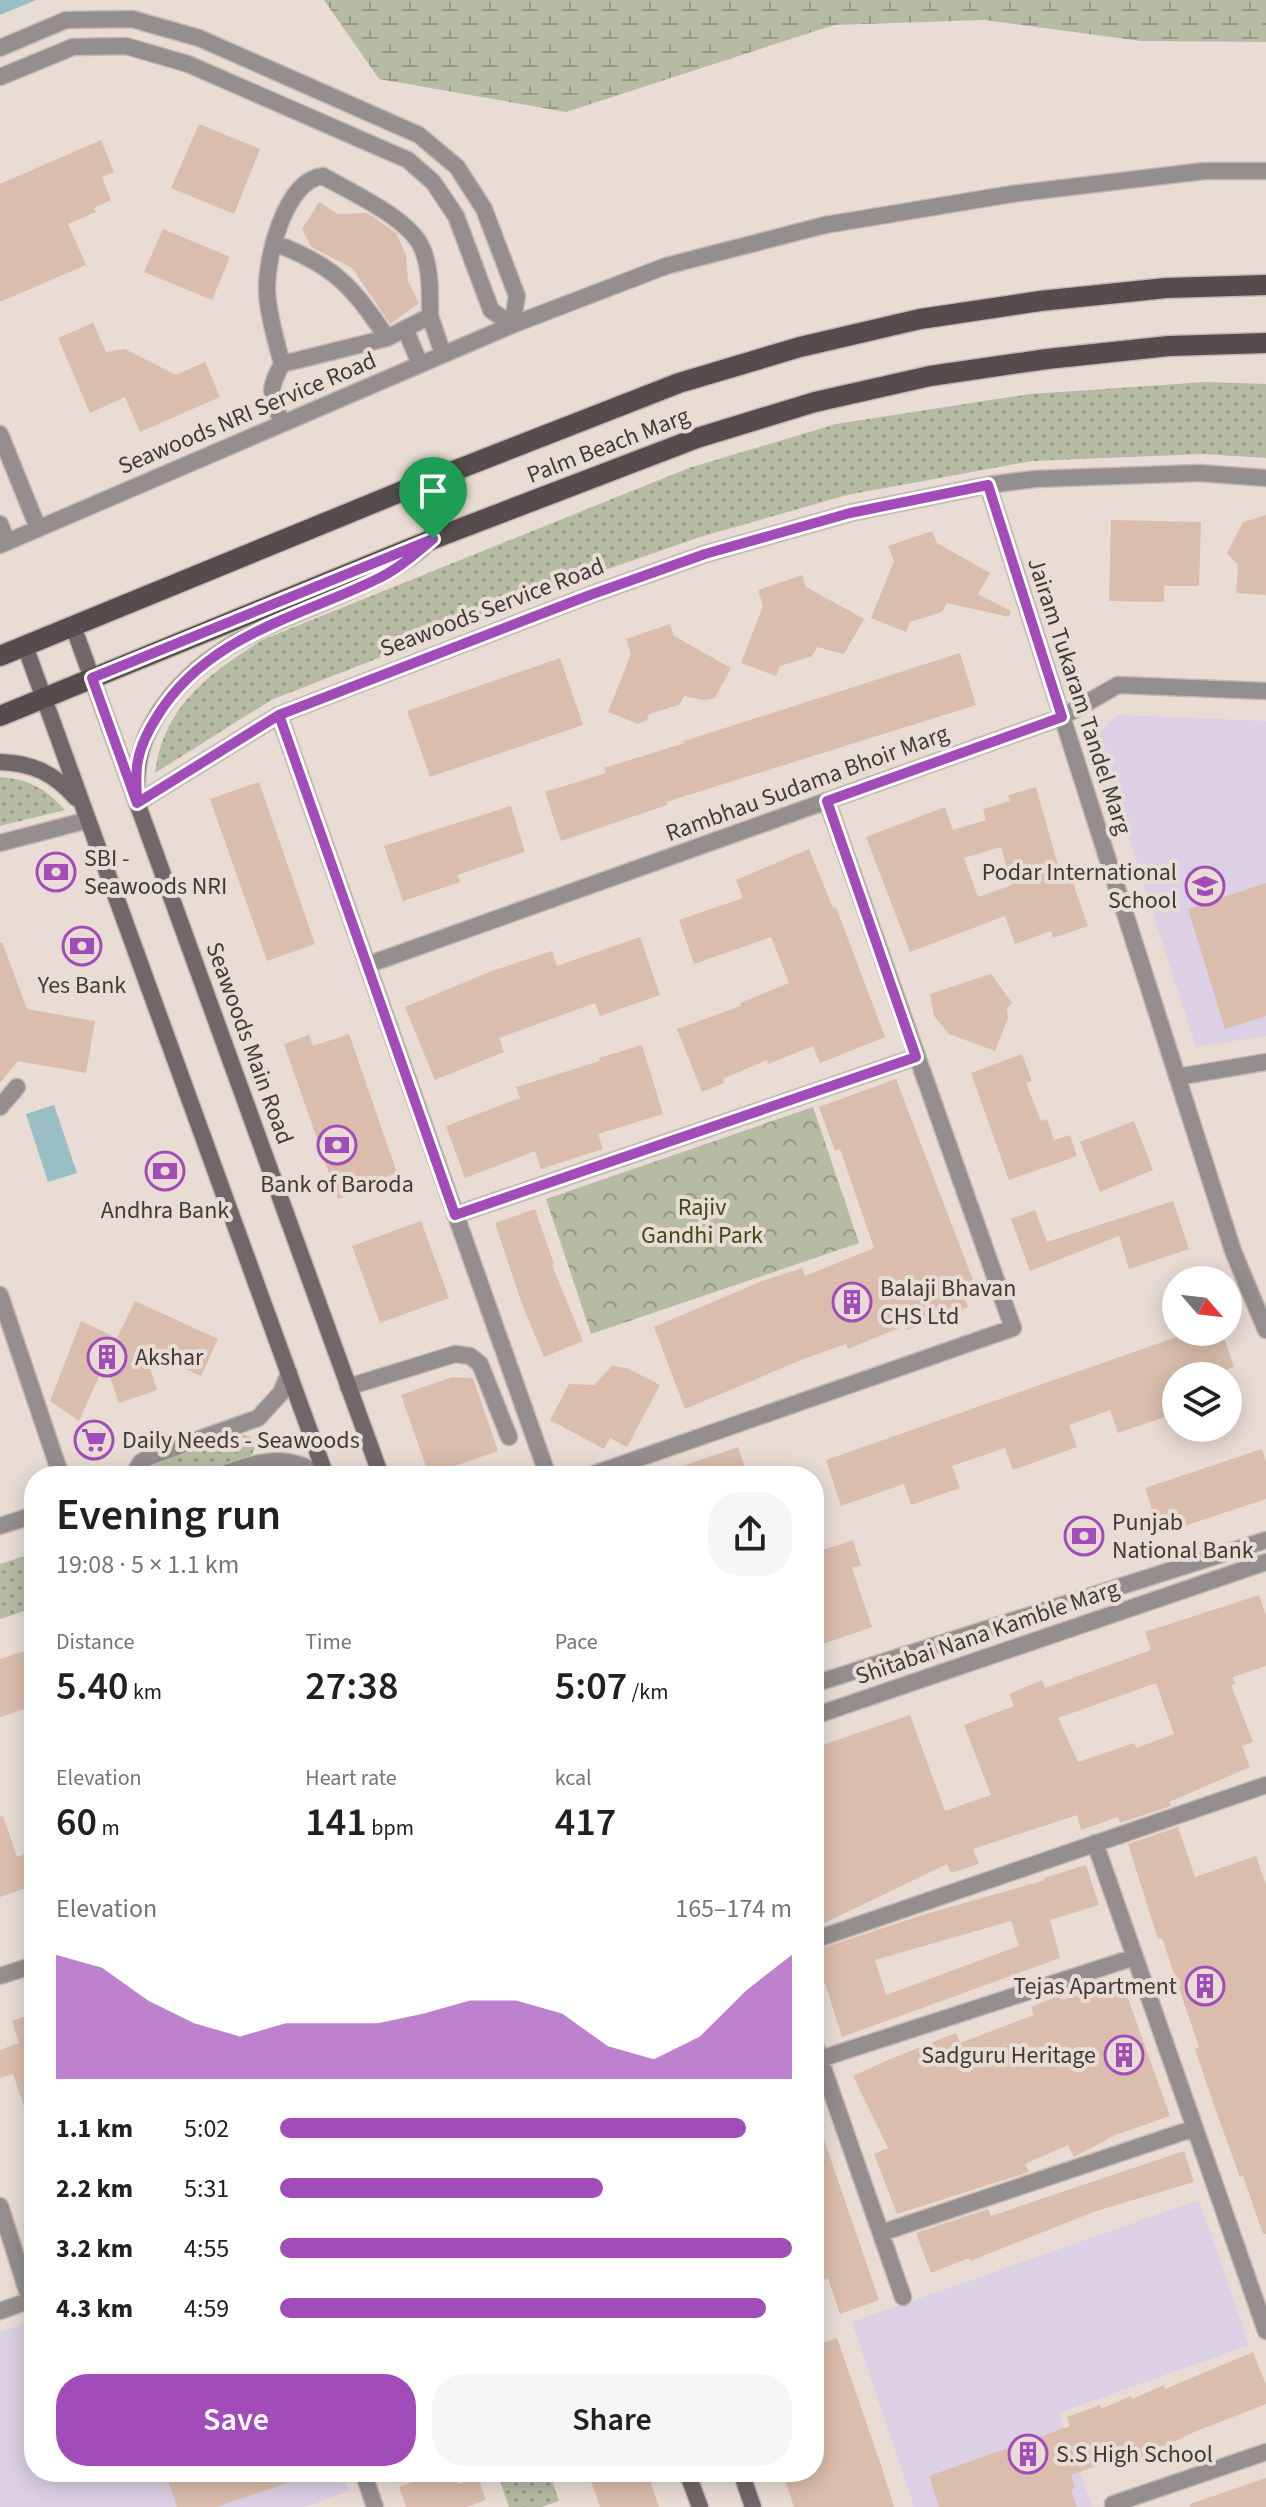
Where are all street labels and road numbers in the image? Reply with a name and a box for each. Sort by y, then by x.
street label: Seawoods NRI Service Road [113,343,382,484]
street label: Palm Beach Marg [522,398,695,493]
street label: Seawoods Service Road [375,549,609,666]
street label: Jairam Tukaram Tandel Marg [1018,553,1141,839]
street label: Rambhau Sudama Bhoir Marg [661,716,954,851]
street label: Seawoods Main Road [197,937,302,1149]
street label: Shitabai Nana Kamble Marg [851,1571,1124,1694]

